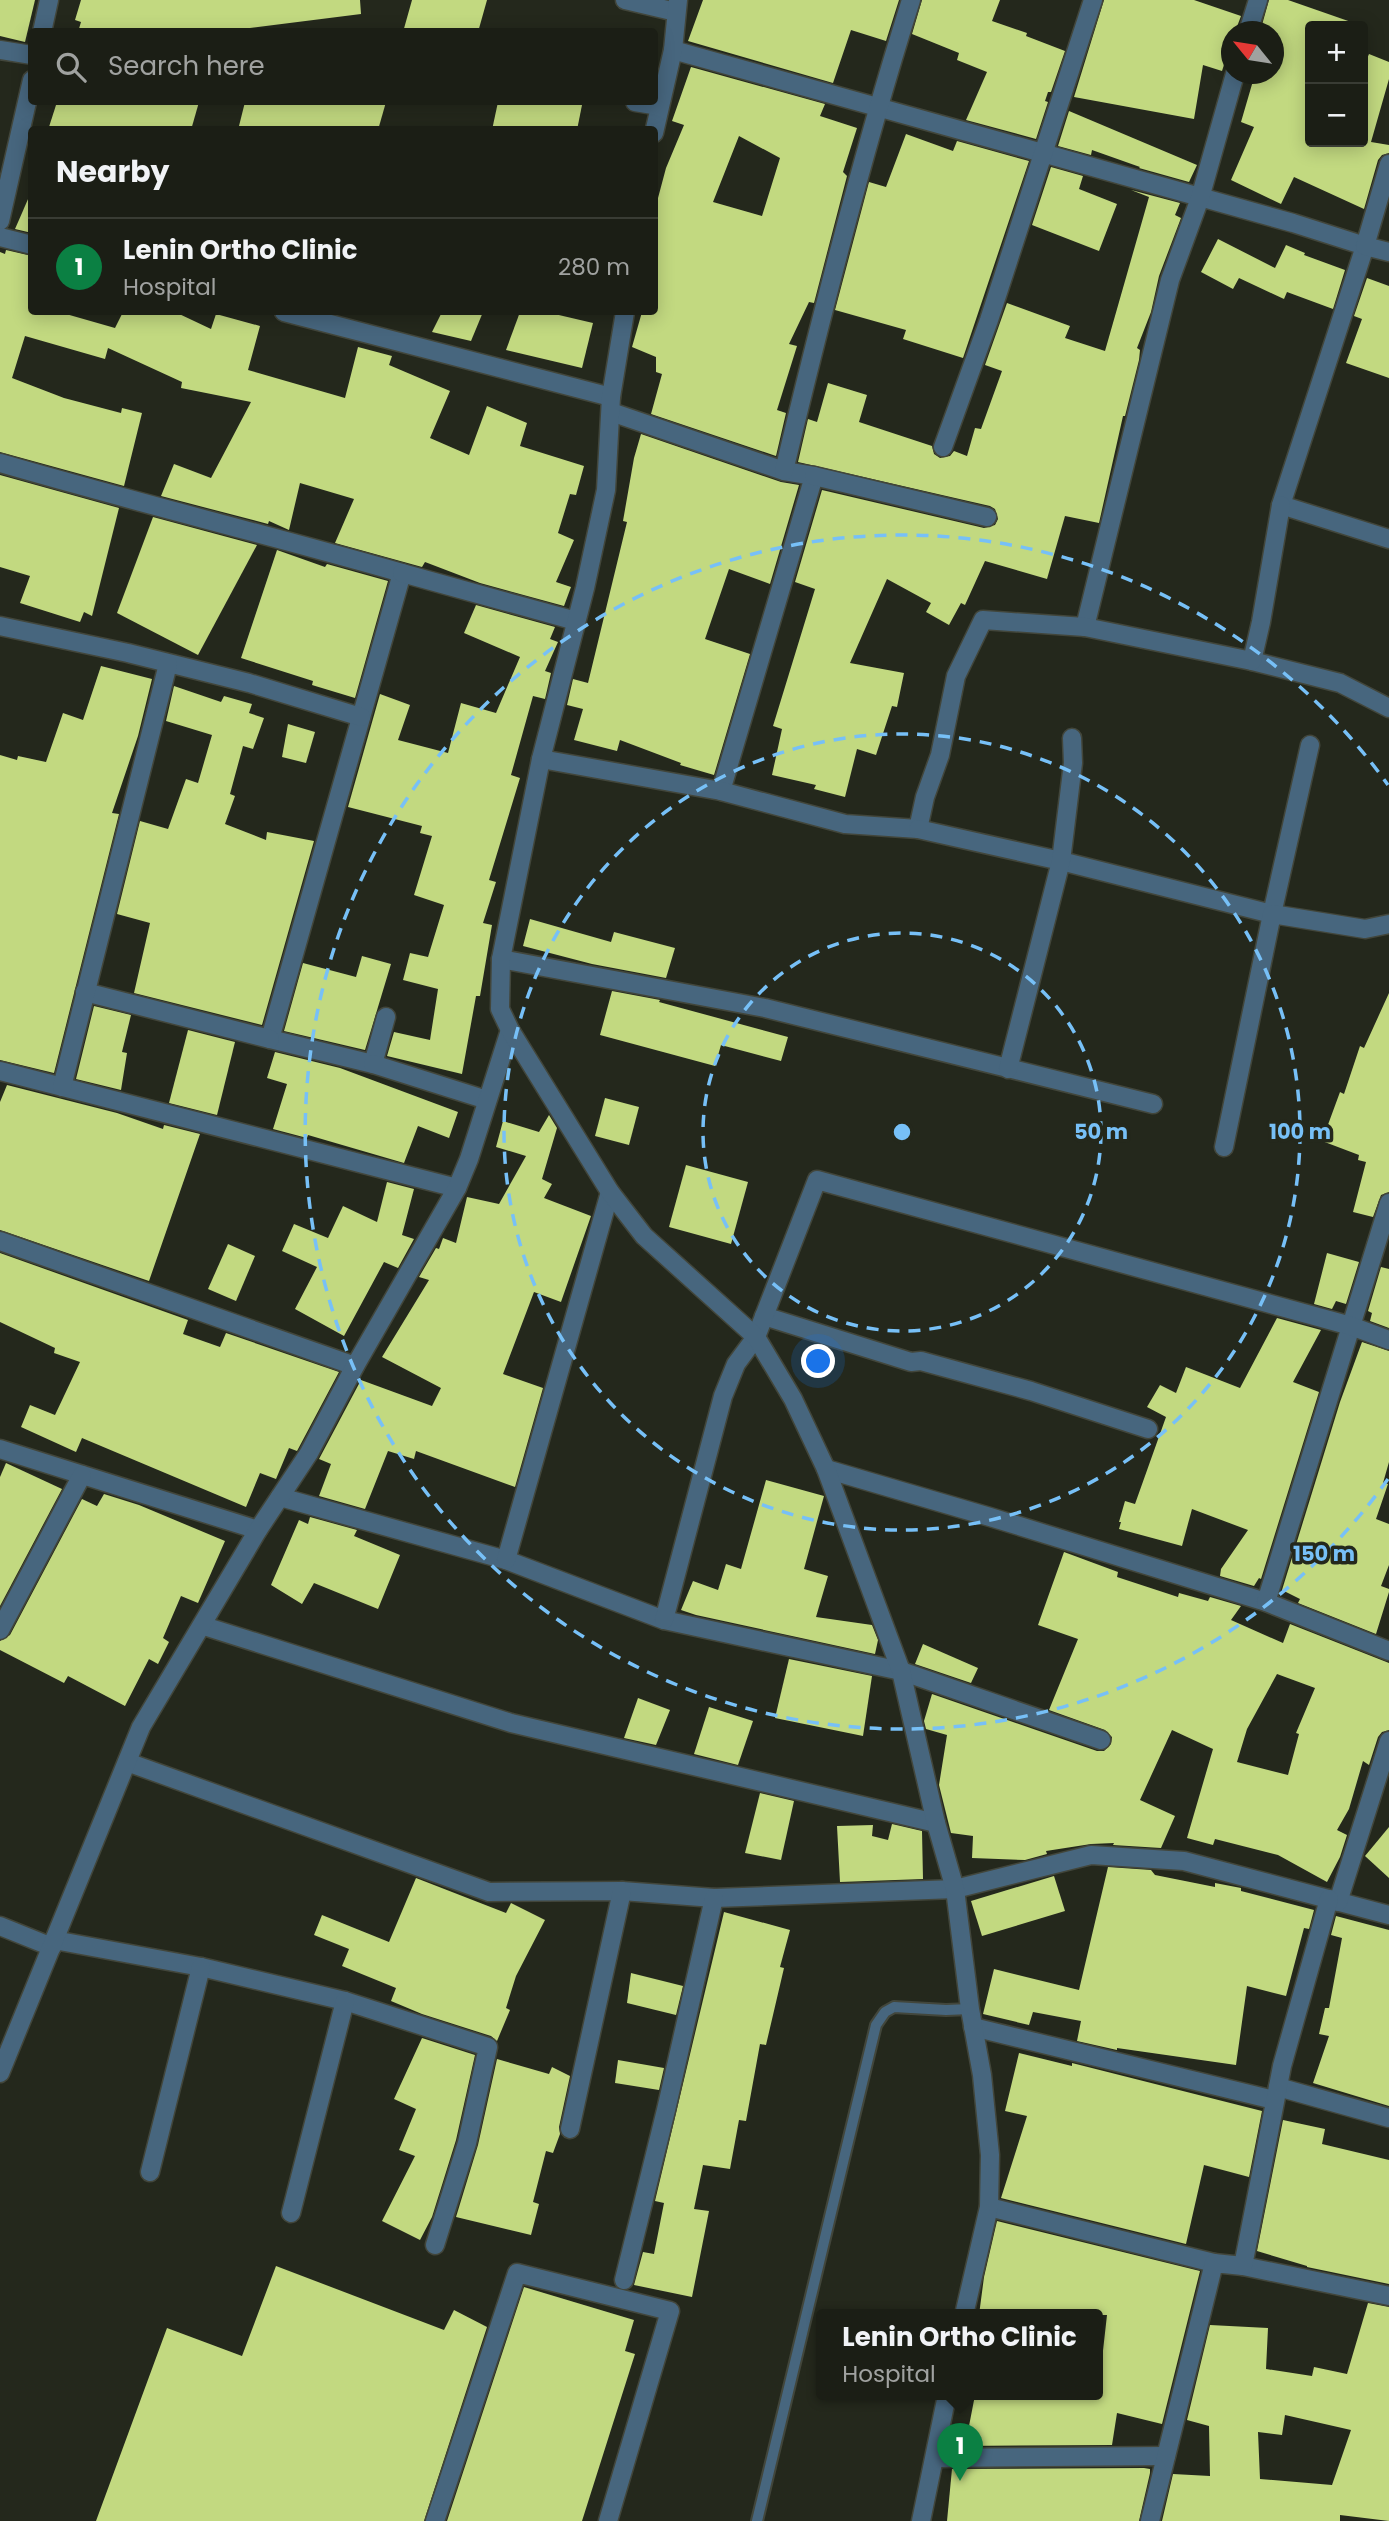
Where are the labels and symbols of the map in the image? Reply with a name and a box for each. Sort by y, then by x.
north arrow [1221,21,1284,84]
text: 50 m [1074,1117,1128,1146]
text: 100 m [1269,1117,1331,1146]
centre of rings [890,1120,914,1144]
your location [801,1344,835,1378]
text: 150 m [1293,1539,1355,1568]
pin: 1 [937,2423,983,2481]

